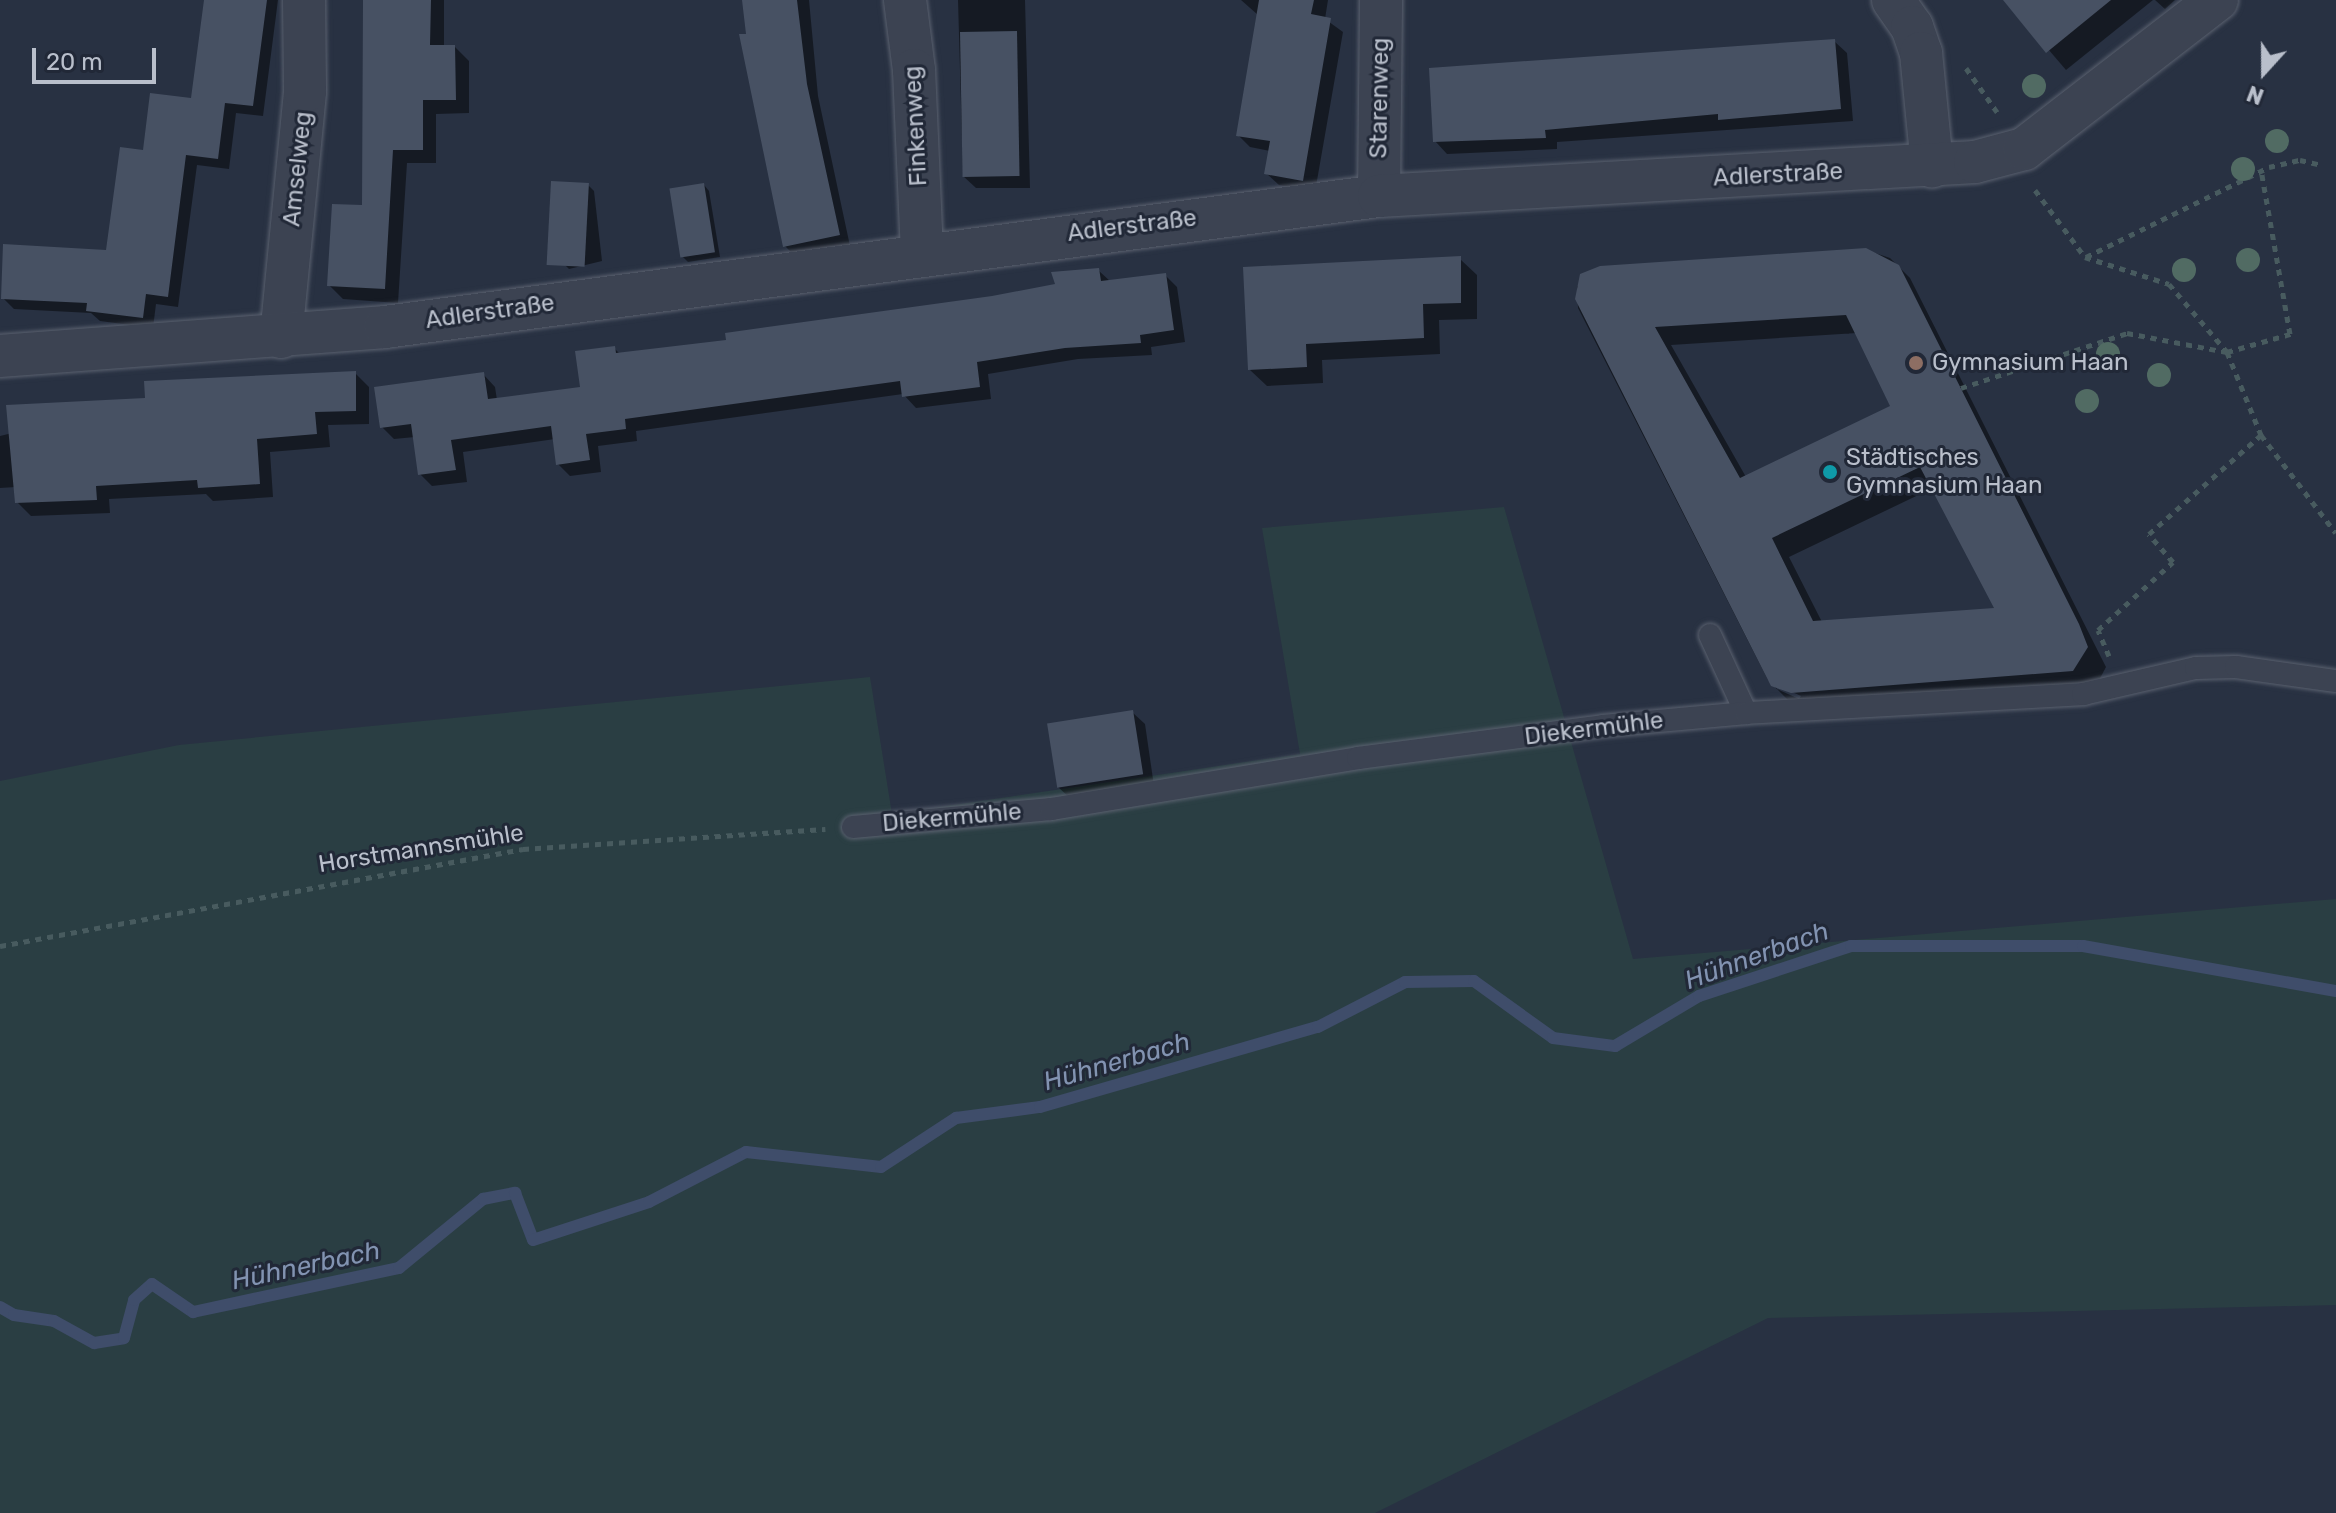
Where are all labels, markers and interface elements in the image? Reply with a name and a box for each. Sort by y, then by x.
scale bar [36,32,160,82]
north arrow [2224,32,2304,112]
street label: Starenweg [1365,37,1395,159]
text: 20 m [46,48,103,76]
street label: Finkenweg [898,65,934,187]
text: N [2243,79,2267,110]
street label: Amselweg [278,110,318,228]
street label: Adlerstraße [1712,157,1844,193]
street label: Adlerstraße [1066,204,1198,248]
street label: Adlerstraße [424,289,556,335]
place label: Gymnasium Haan [1932,349,2129,377]
marker: Gymnasium Haan [1907,354,1925,372]
place label: Städtisches Gymnasium Haan [1846,444,2043,500]
marker: Städtisches Gymnasium Haan [1821,463,1839,481]
street label: Diekermühle [1523,706,1665,752]
street label: Diekermühle [881,798,1023,838]
street label: Horstmannsmühle [316,819,526,879]
water label: Hühnerbach [1681,915,1833,997]
water label: Hühnerbach [1040,1026,1194,1098]
water label: Hühnerbach [229,1235,383,1297]

